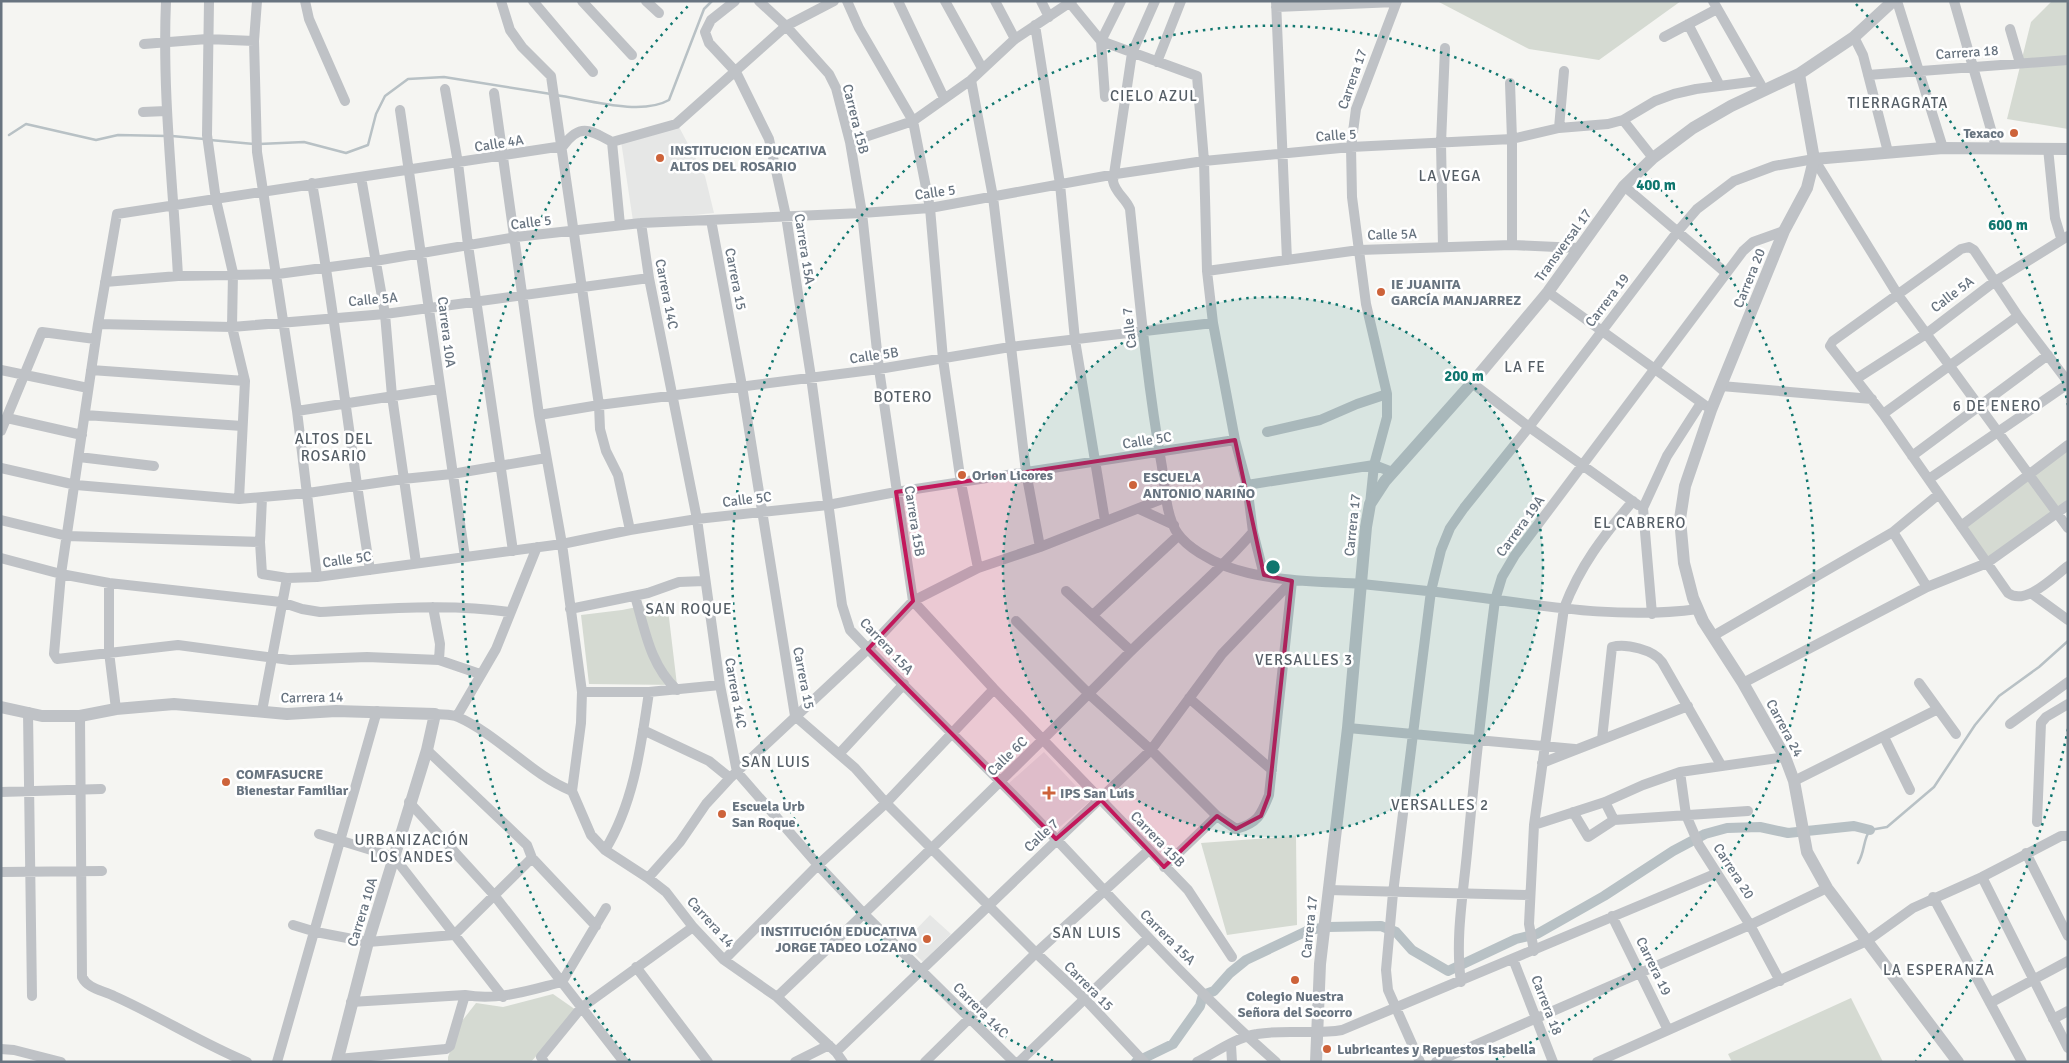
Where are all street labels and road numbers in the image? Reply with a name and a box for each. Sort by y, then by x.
street label: Carrera 18 [1935,42,1999,63]
street label: Carrera 17 [1334,47,1371,112]
street label: Carrera 15B [839,82,872,156]
street label: Calle 5 [1315,126,1357,145]
street label: Calle 4A [473,131,525,156]
street label: Calle 5 [914,181,957,204]
street label: Transversal 17 [1531,206,1596,285]
street label: Calle 5 [510,212,552,233]
street label: Carrera 15A [791,212,819,286]
street label: Calle 5A [1367,225,1418,244]
street label: Carrera 20 [1730,246,1769,311]
street label: Carrera 15 [721,247,750,312]
street label: Carrera 14C [651,257,682,331]
street label: Carrera 19 [1582,270,1633,331]
street label: Calle 5A [1927,272,1978,316]
street label: Calle 5A [348,289,399,310]
street label: Carrera 10A [434,296,459,369]
street label: Calle 7 [1119,307,1140,349]
street label: Calle 5B [848,344,900,367]
street label: Calle 5C [1121,428,1173,453]
street label: Carrera 15B [901,485,928,558]
street label: Calle 5C [721,488,773,511]
street label: Carrera 19A [1493,492,1549,560]
street label: Carrera 17 [1341,493,1364,557]
street label: Calle 5C [321,548,373,571]
street label: Carrera 15A [856,614,917,679]
street label: Carrera 15 [789,646,818,711]
street label: Carrera 14C [721,656,750,730]
street label: Carrera 14 [280,688,344,707]
street label: Carrera 24 [1762,696,1807,760]
street label: Calle 6C [984,733,1031,780]
street label: Carrera 15B [1127,808,1189,871]
street label: Calle 7 [1021,815,1062,856]
street label: Carrera 20 [1709,840,1758,902]
street label: Carrera 10A [344,875,381,949]
street label: Carrera 14 [683,893,738,952]
street label: Carrera 17 [1298,895,1321,959]
street label: Carrera 15A [1136,906,1199,969]
street label: Carrera 19 [1632,934,1675,998]
street label: Carrera 15 [1060,958,1117,1015]
street label: Carrera 18 [1527,973,1566,1038]
street label: Carrera 14C [949,979,1012,1042]

